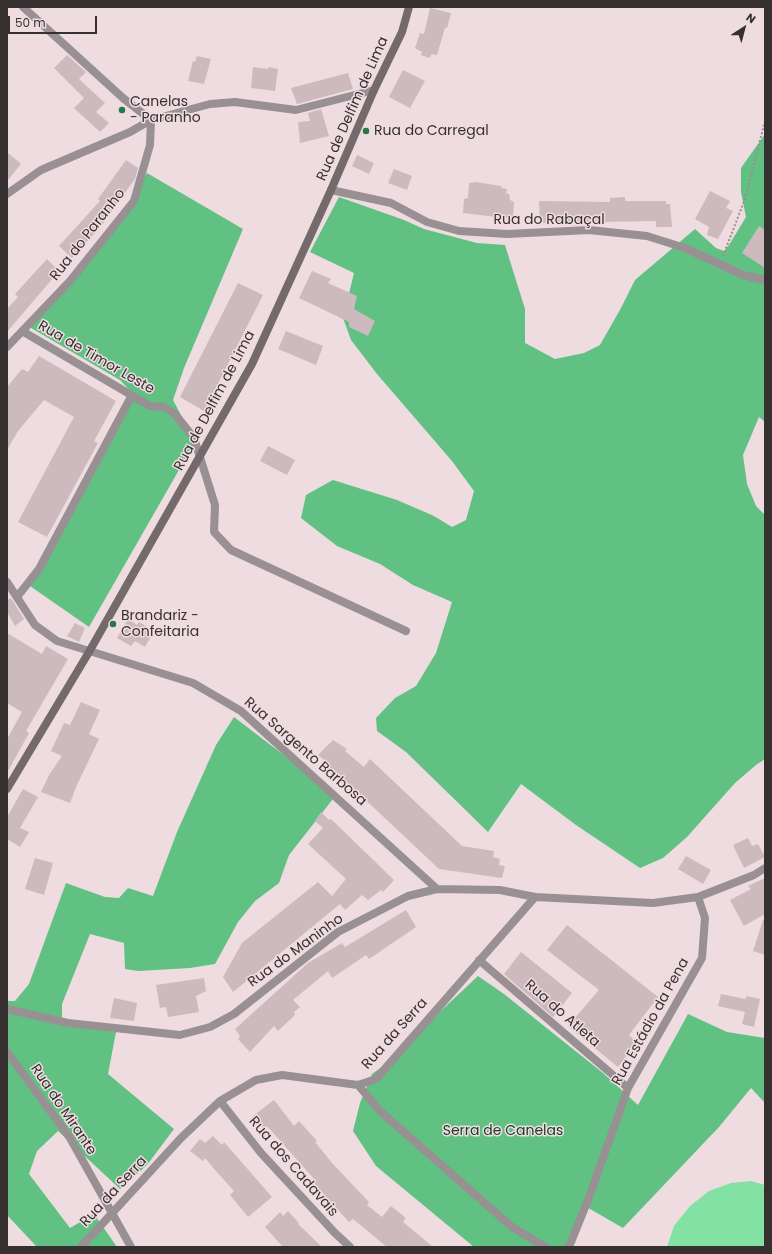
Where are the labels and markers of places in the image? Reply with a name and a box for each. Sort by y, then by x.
place label: Canelas - Paranho [130,94,201,126]
marker: Canelas - Paranho [117,105,127,115]
place label: Rua do Carregal [374,123,489,139]
marker: Rua do Carregal [361,126,371,136]
place label: Brandariz - Confeitaria [121,608,199,640]
marker: Brandariz - Confeitaria [108,619,118,629]

